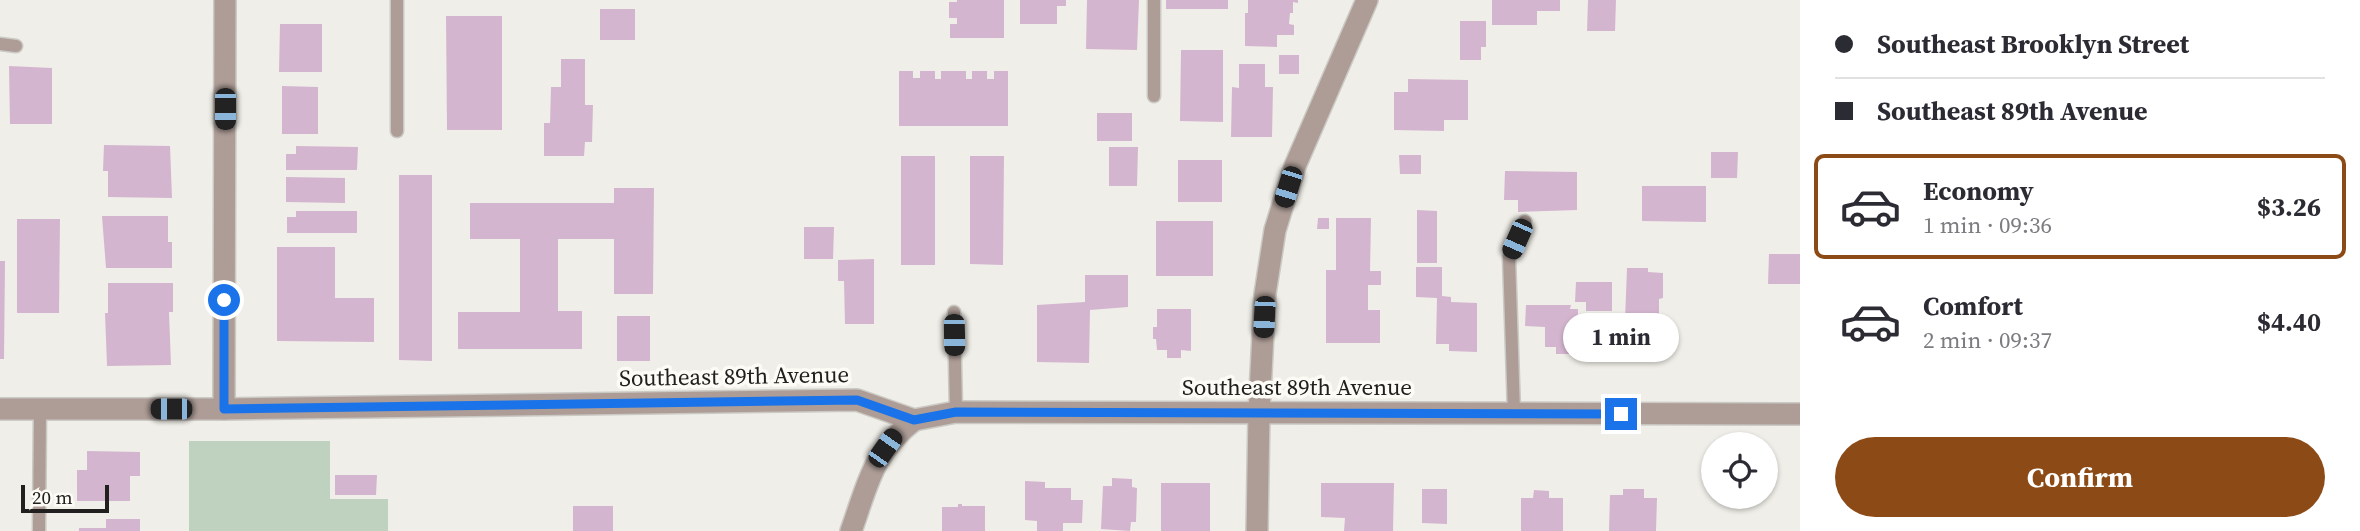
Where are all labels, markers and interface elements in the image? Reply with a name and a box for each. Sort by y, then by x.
text: Southeast Brooklyn Street [1877,26,2189,62]
car [215,88,236,130]
text: Southeast 89th Avenue [1877,93,2148,129]
car [1272,164,1305,210]
text: Economy [1923,173,2034,209]
icon: car [1839,175,1902,238]
text: $3.26 [2257,189,2321,225]
text: 1 min · 09:36 [1923,209,2052,241]
car [1499,216,1536,262]
route start [208,284,240,316]
text: Comfort [1923,288,2023,324]
icon: car [1839,290,1902,353]
car [1253,295,1276,339]
text: $4.40 [2257,304,2321,340]
callout: 1 min [1563,312,1679,362]
car [944,314,965,356]
text: 1 min [1591,321,1651,353]
text: 2 min · 09:37 [1923,324,2052,356]
street label: Southeast 89th Avenue [619,358,849,394]
street label: Southeast 89th Avenue [1182,371,1412,403]
route end [1605,398,1637,430]
car [151,399,193,420]
car [865,425,906,471]
map controls [1701,432,1778,509]
button: locate [1701,432,1778,509]
button: Confirm [1835,437,2325,517]
scale bar [21,482,108,514]
text: 20 m [32,484,73,510]

